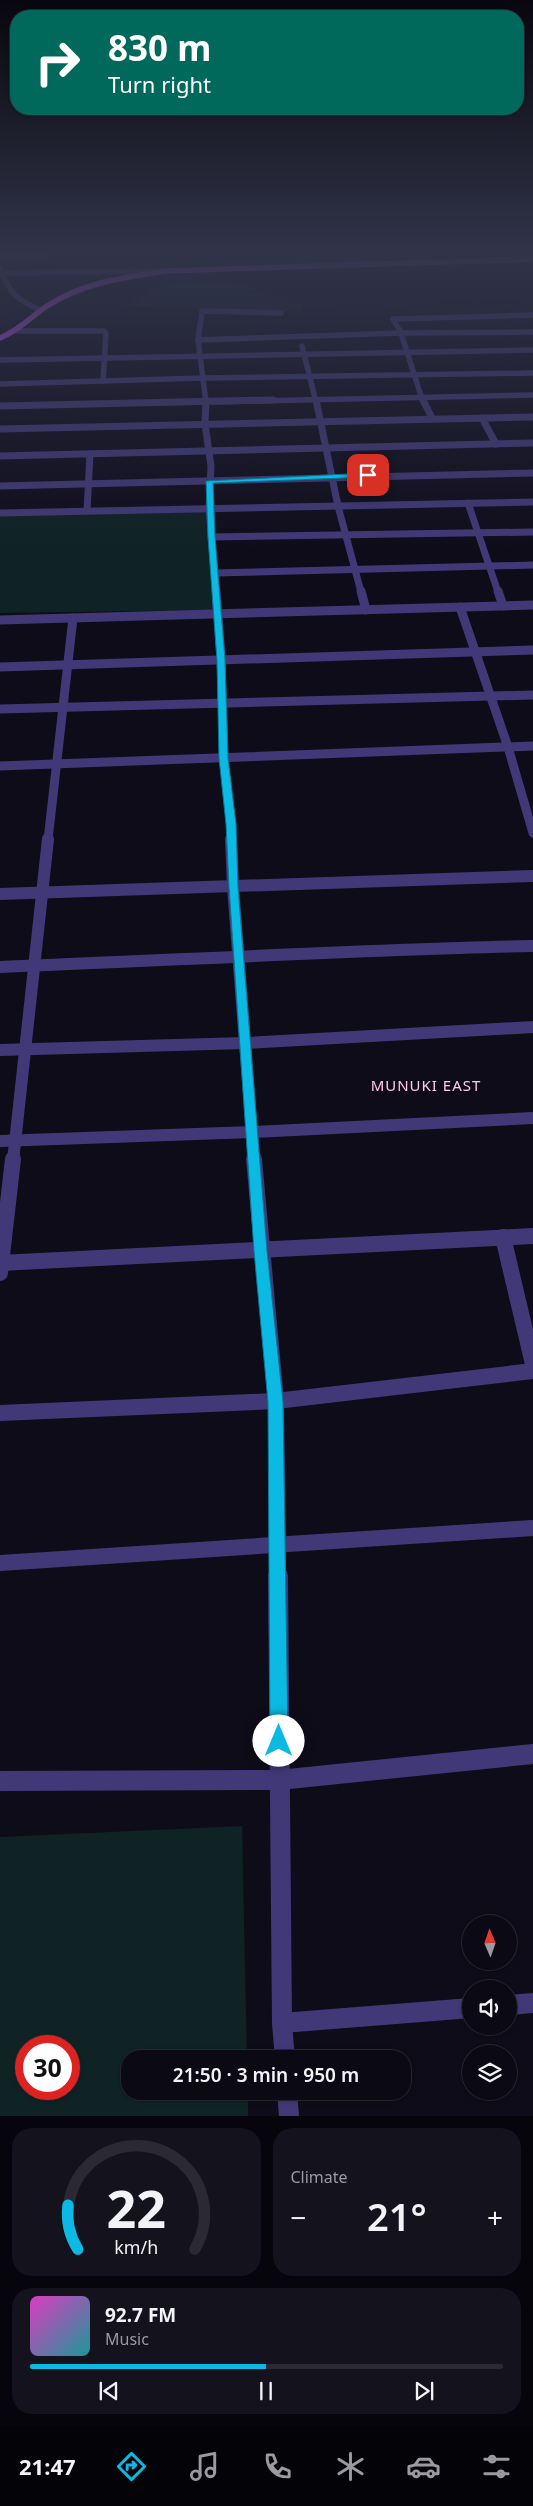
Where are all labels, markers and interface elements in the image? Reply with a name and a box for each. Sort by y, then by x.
text: 830 m [108,24,211,71]
icon: right [25,30,90,95]
text: Turn right [108,69,211,99]
pin [347,454,389,496]
icon: arrive [354,461,382,489]
district label: MUNUKI EAST [371,1075,481,1095]
position arrow [252,1714,304,1766]
north arrow [462,1915,518,1970]
map controls [462,1915,517,2100]
button: sound [462,1980,517,2035]
speed limit sign: 30 [15,2035,80,2100]
button: layers [462,2045,517,2100]
text: 21:50 · 3 min · 950 m [173,2062,359,2088]
text: Climate [291,2166,348,2188]
text: 22 [107,2172,166,2243]
text: 21° [367,2190,427,2242]
text: − [291,2198,307,2236]
text: + [487,2198,503,2236]
text: km/h [114,2235,158,2259]
text: 92.7 FM [105,2302,176,2328]
text: Music [105,2328,149,2350]
icon: previous [95,2377,123,2405]
icon: pause [252,2377,280,2405]
icon: next [410,2377,438,2405]
icon: directions [114,2449,149,2484]
icon: music [187,2449,222,2484]
icon: phone [260,2449,295,2484]
icon: climate [333,2449,368,2484]
icon: car [406,2449,441,2484]
icon: filters [479,2449,514,2484]
text: 21:47 [19,2451,76,2481]

